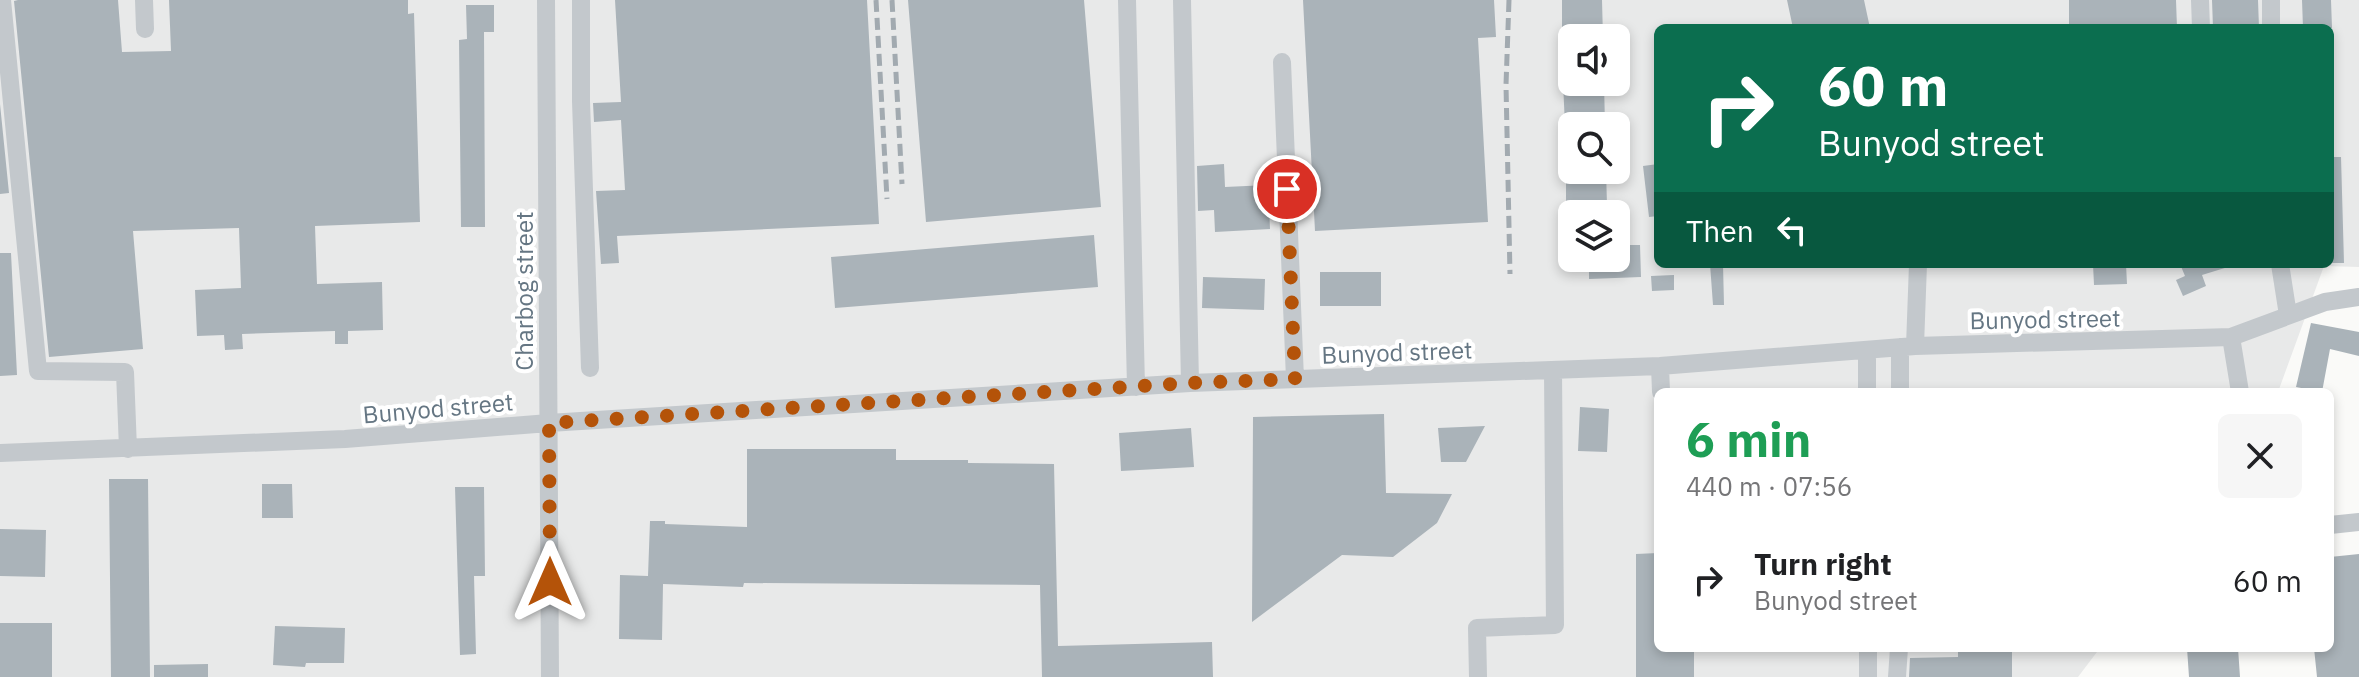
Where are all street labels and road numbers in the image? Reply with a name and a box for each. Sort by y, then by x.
street label: Charbog street [508,211,540,371]
street label: Bunyod street [1969,302,2121,336]
street label: Bunyod street [1321,333,1473,371]
street label: Bunyod street [361,385,515,431]

